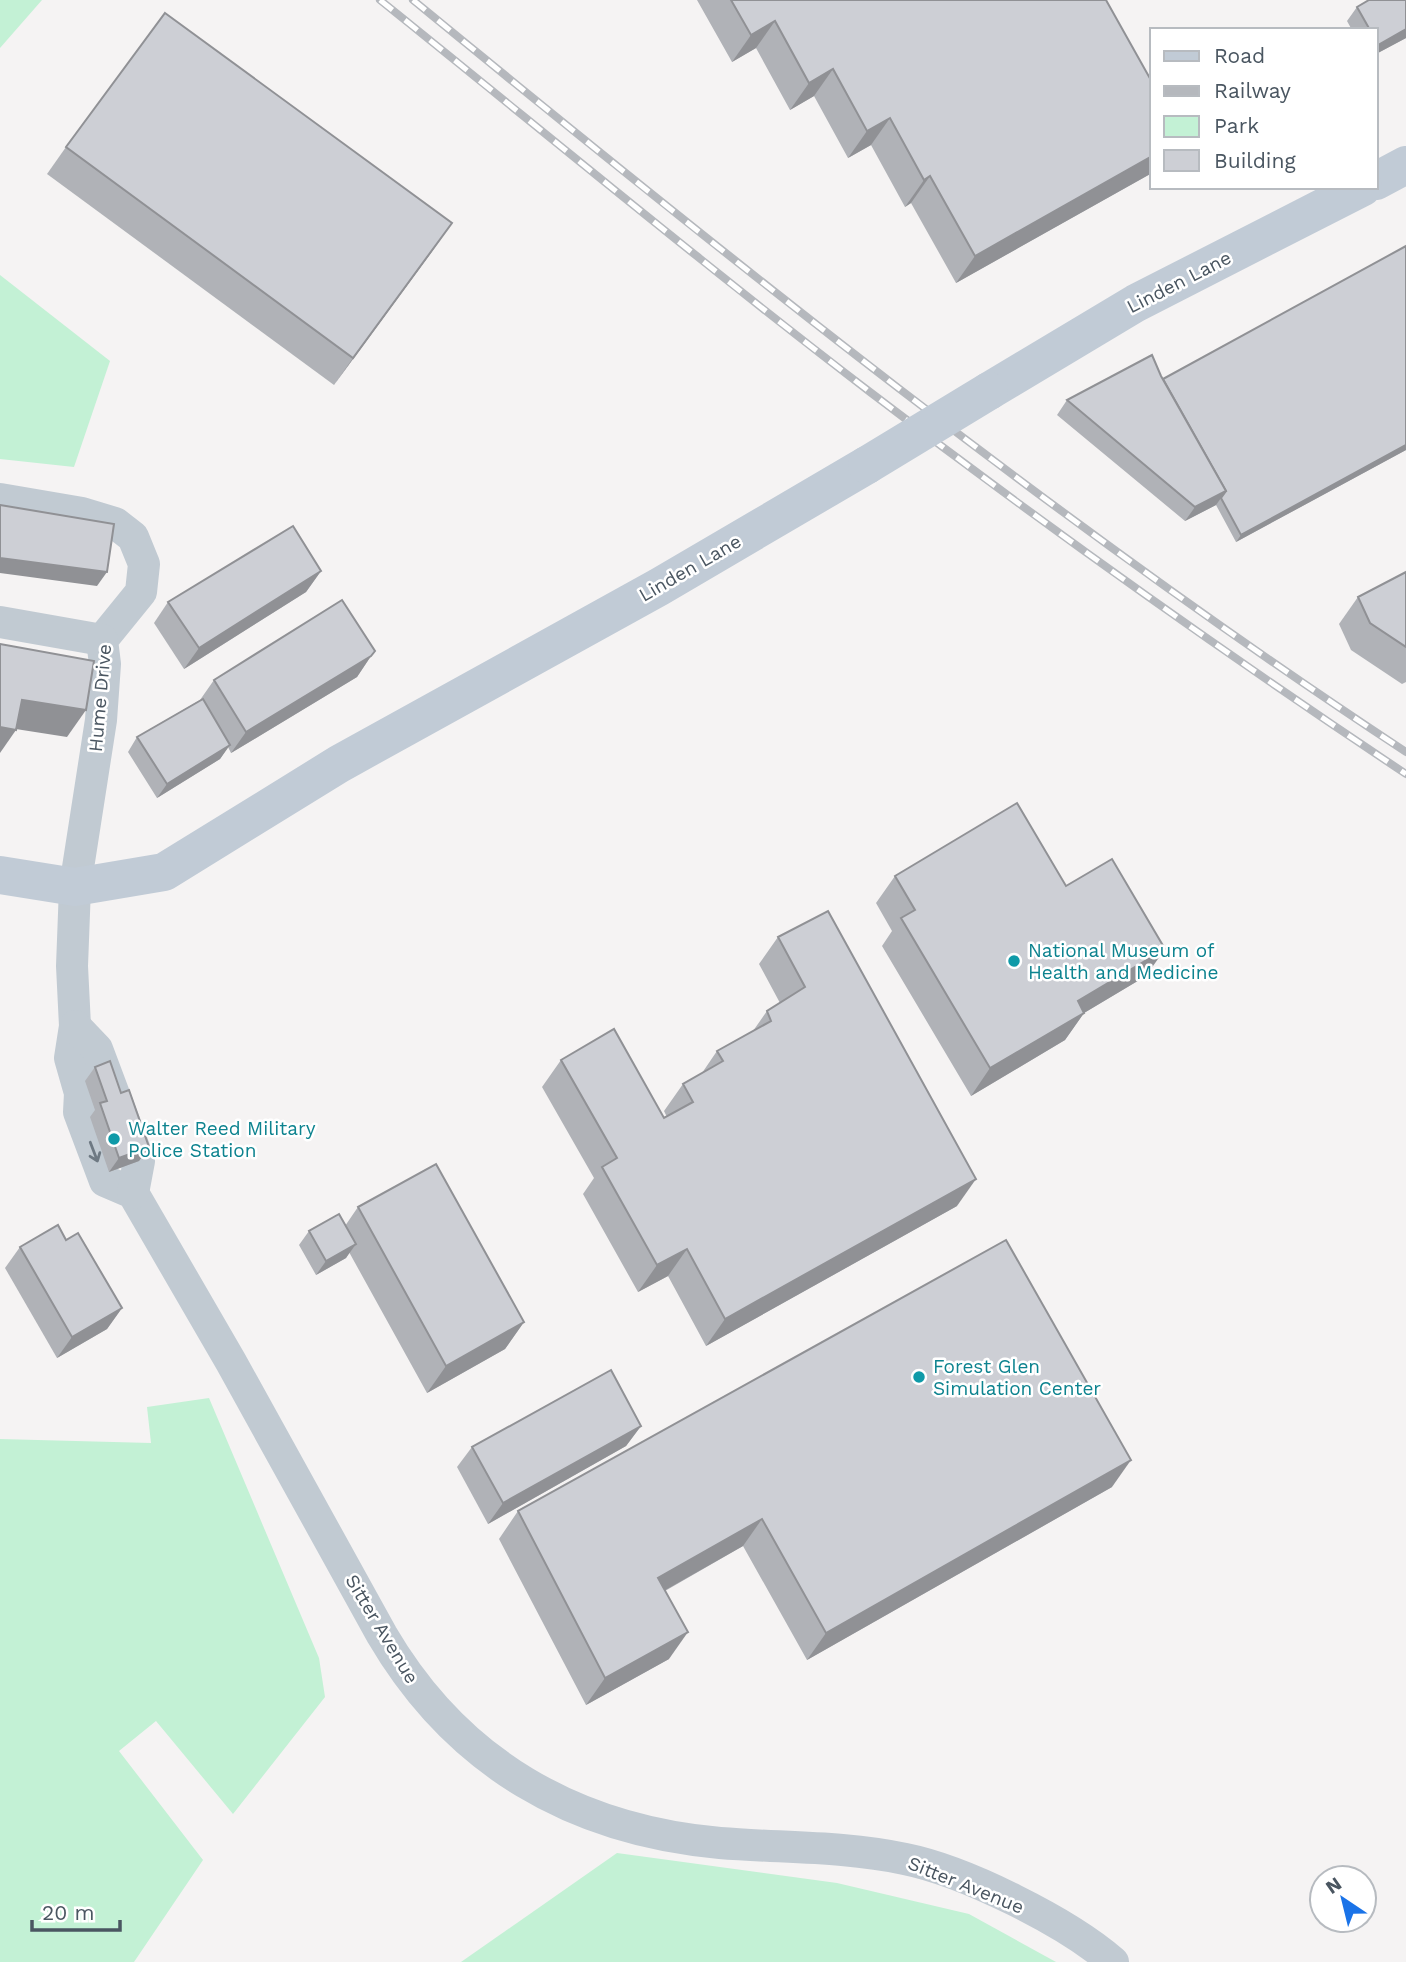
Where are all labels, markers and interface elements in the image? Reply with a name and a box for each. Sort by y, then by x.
legend [1150,28,1378,189]
text: Road [1214,43,1265,68]
text: Railway [1214,78,1291,103]
text: Park [1214,113,1259,138]
text: Building [1214,148,1296,173]
street label: Linden Lane [1123,246,1235,318]
street label: Linden Lane [635,530,745,606]
street label: Hume Drive [84,643,116,753]
place label: National Museum of Health and Medicine [1028,939,1218,984]
marker: National Museum of Health and Medicine [1006,953,1022,969]
place label: Walter Reed Military Police Station [128,1117,316,1162]
marker: Walter Reed Military Police Station [106,1131,122,1147]
one-way arrow [89,1140,101,1162]
place label: Forest Glen Simulation Center [933,1355,1101,1400]
marker: Forest Glen Simulation Center [911,1369,927,1385]
street label: Sitter Avenue [340,1570,424,1688]
street label: Sitter Avenue [905,1851,1027,1919]
north arrow [1308,1864,1378,1934]
text: N [1321,1872,1346,1899]
scale bar [32,1888,119,1932]
text: 20 m [42,1900,94,1925]

